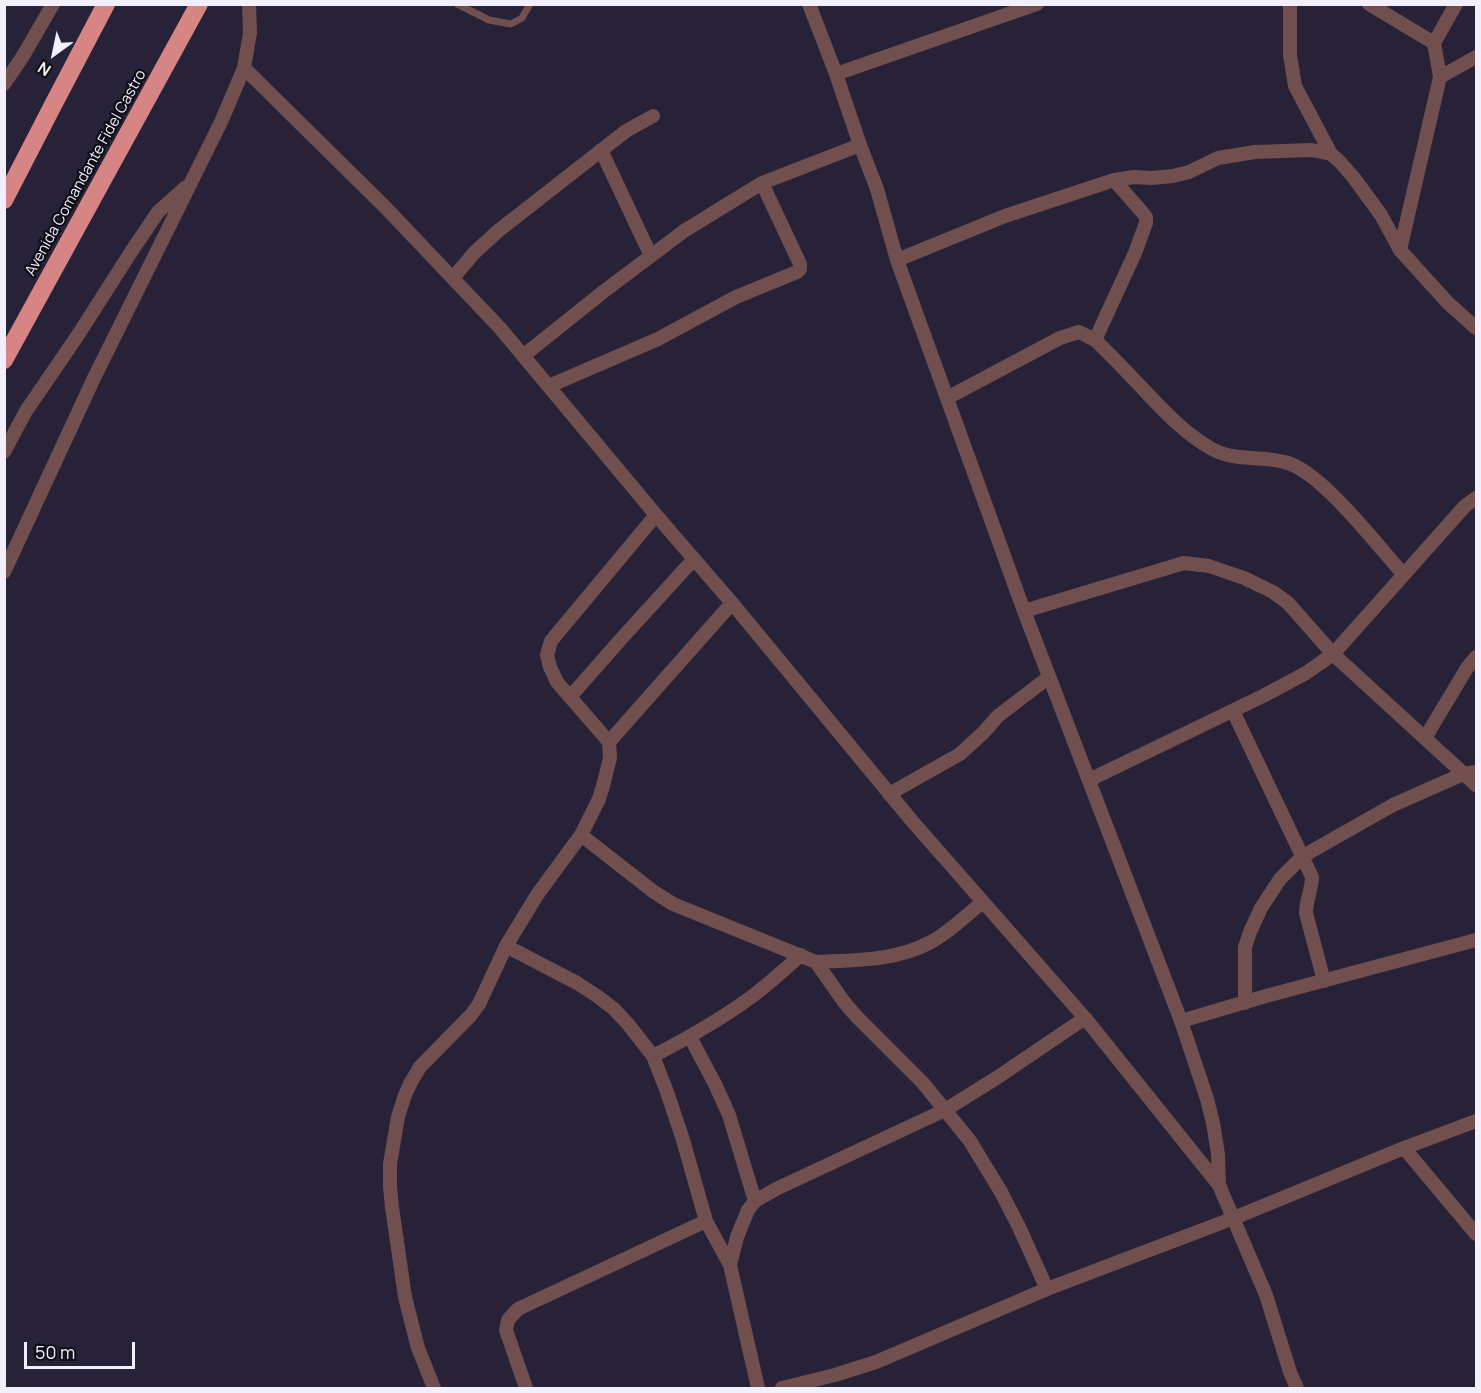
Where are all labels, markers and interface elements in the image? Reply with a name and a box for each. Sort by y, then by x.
north arrow [24,24,84,84]
text: N [33,57,55,81]
street label: Avenida Comandante Fidel Castro [22,67,150,279]
scale bar [27,1330,138,1368]
text: 50 m [35,1340,75,1364]

